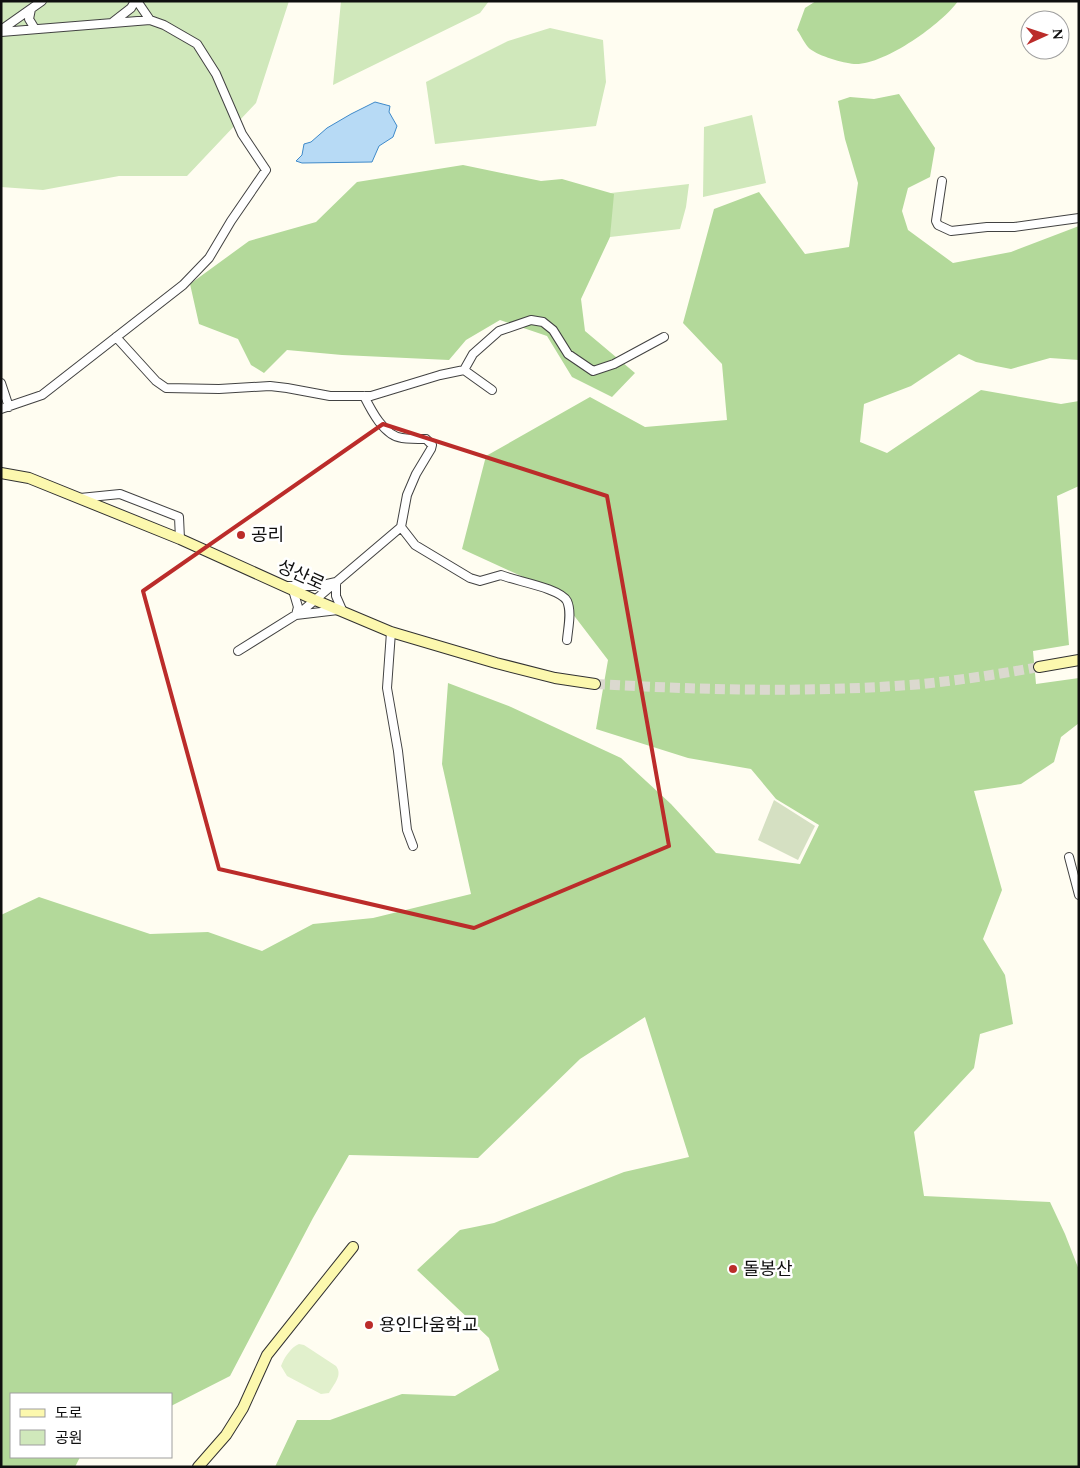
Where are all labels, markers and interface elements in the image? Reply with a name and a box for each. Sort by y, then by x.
north arrow [1020,10,1070,60]
text: N [1047,28,1068,41]
place label: 공리 [251,522,284,549]
marker: 공리 [235,529,247,541]
street label: 성산로 [273,553,329,598]
place label: 돌봉산 [743,1256,793,1283]
marker: 돌봉산 [727,1263,739,1275]
place label: 용인다움학교 [379,1312,478,1339]
marker: 용인다움학교 [363,1319,375,1331]
legend [10,1393,172,1458]
text: 도로 [55,1402,83,1425]
text: 공원 [55,1427,83,1450]

